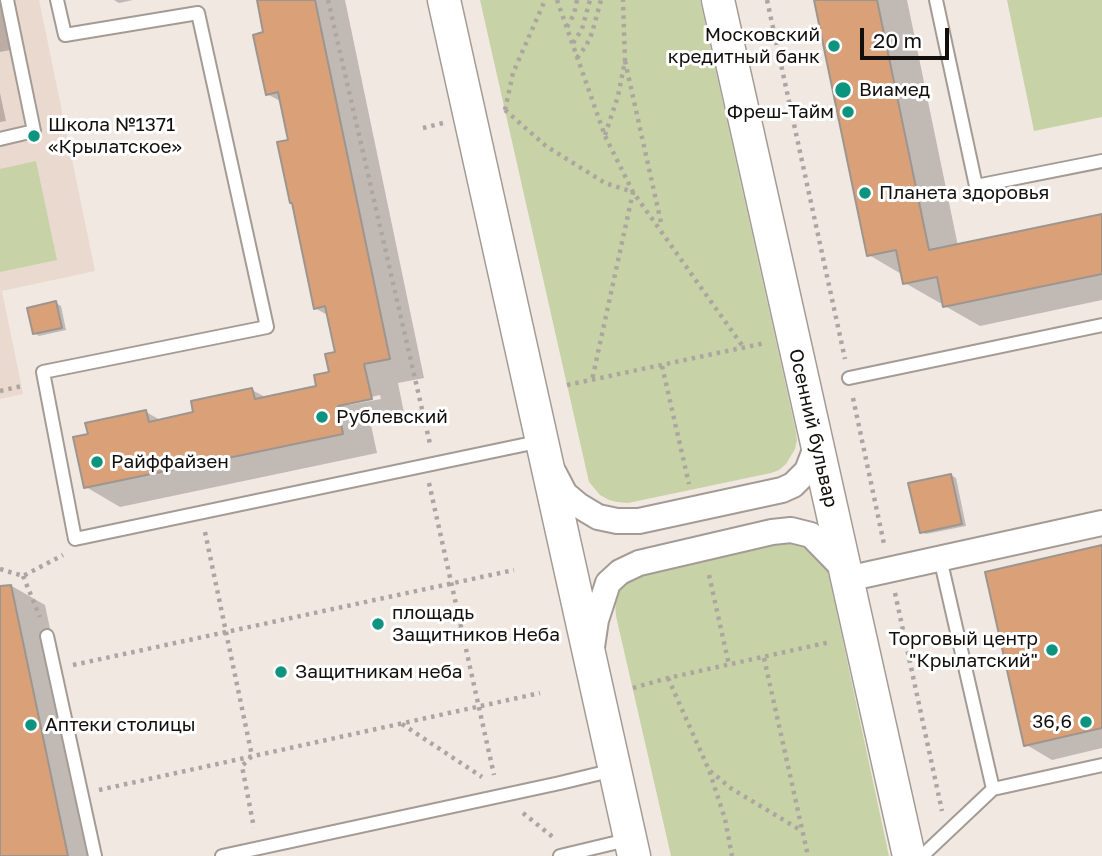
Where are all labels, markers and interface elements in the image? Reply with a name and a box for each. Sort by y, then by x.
scale bar [864,14,953,58]
place label: Московский кредитный банк [668,24,820,68]
text: 20 m [873,27,922,53]
marker: Московский кредитный банк [826,38,842,54]
place label: Виамед [859,79,930,101]
marker: Виамед [833,80,853,100]
place label: Фреш-Тайм [727,101,834,123]
marker: Фреш-Тайм [840,104,856,120]
place label: Школа №1371 «Крылатское» [48,114,182,158]
marker: Школа №1371 «Крылатское» [26,128,42,144]
place label: Планета здоровья [879,182,1049,204]
marker: Планета здоровья [857,185,873,201]
street label: Осенний бульвар [784,347,842,509]
place label: Рублевский [336,406,448,428]
marker: Рублевский [314,409,330,425]
place label: Райффайзен [111,451,229,473]
marker: Райффайзен [89,454,105,470]
place label: площадь Защитников Неба [392,602,560,646]
marker: площадь Защитников Неба [370,616,386,632]
place label: Торговый центр "Крылатский" [889,628,1038,672]
marker: Торговый центр "Крылатский" [1044,642,1060,658]
place label: Защитникам неба [295,661,462,683]
marker: Защитникам неба [273,664,289,680]
place label: 36,6 [1032,711,1072,733]
place label: Аптеки столицы [45,714,196,736]
marker: 36,6 [1078,714,1094,730]
marker: Аптеки столицы [23,717,39,733]

